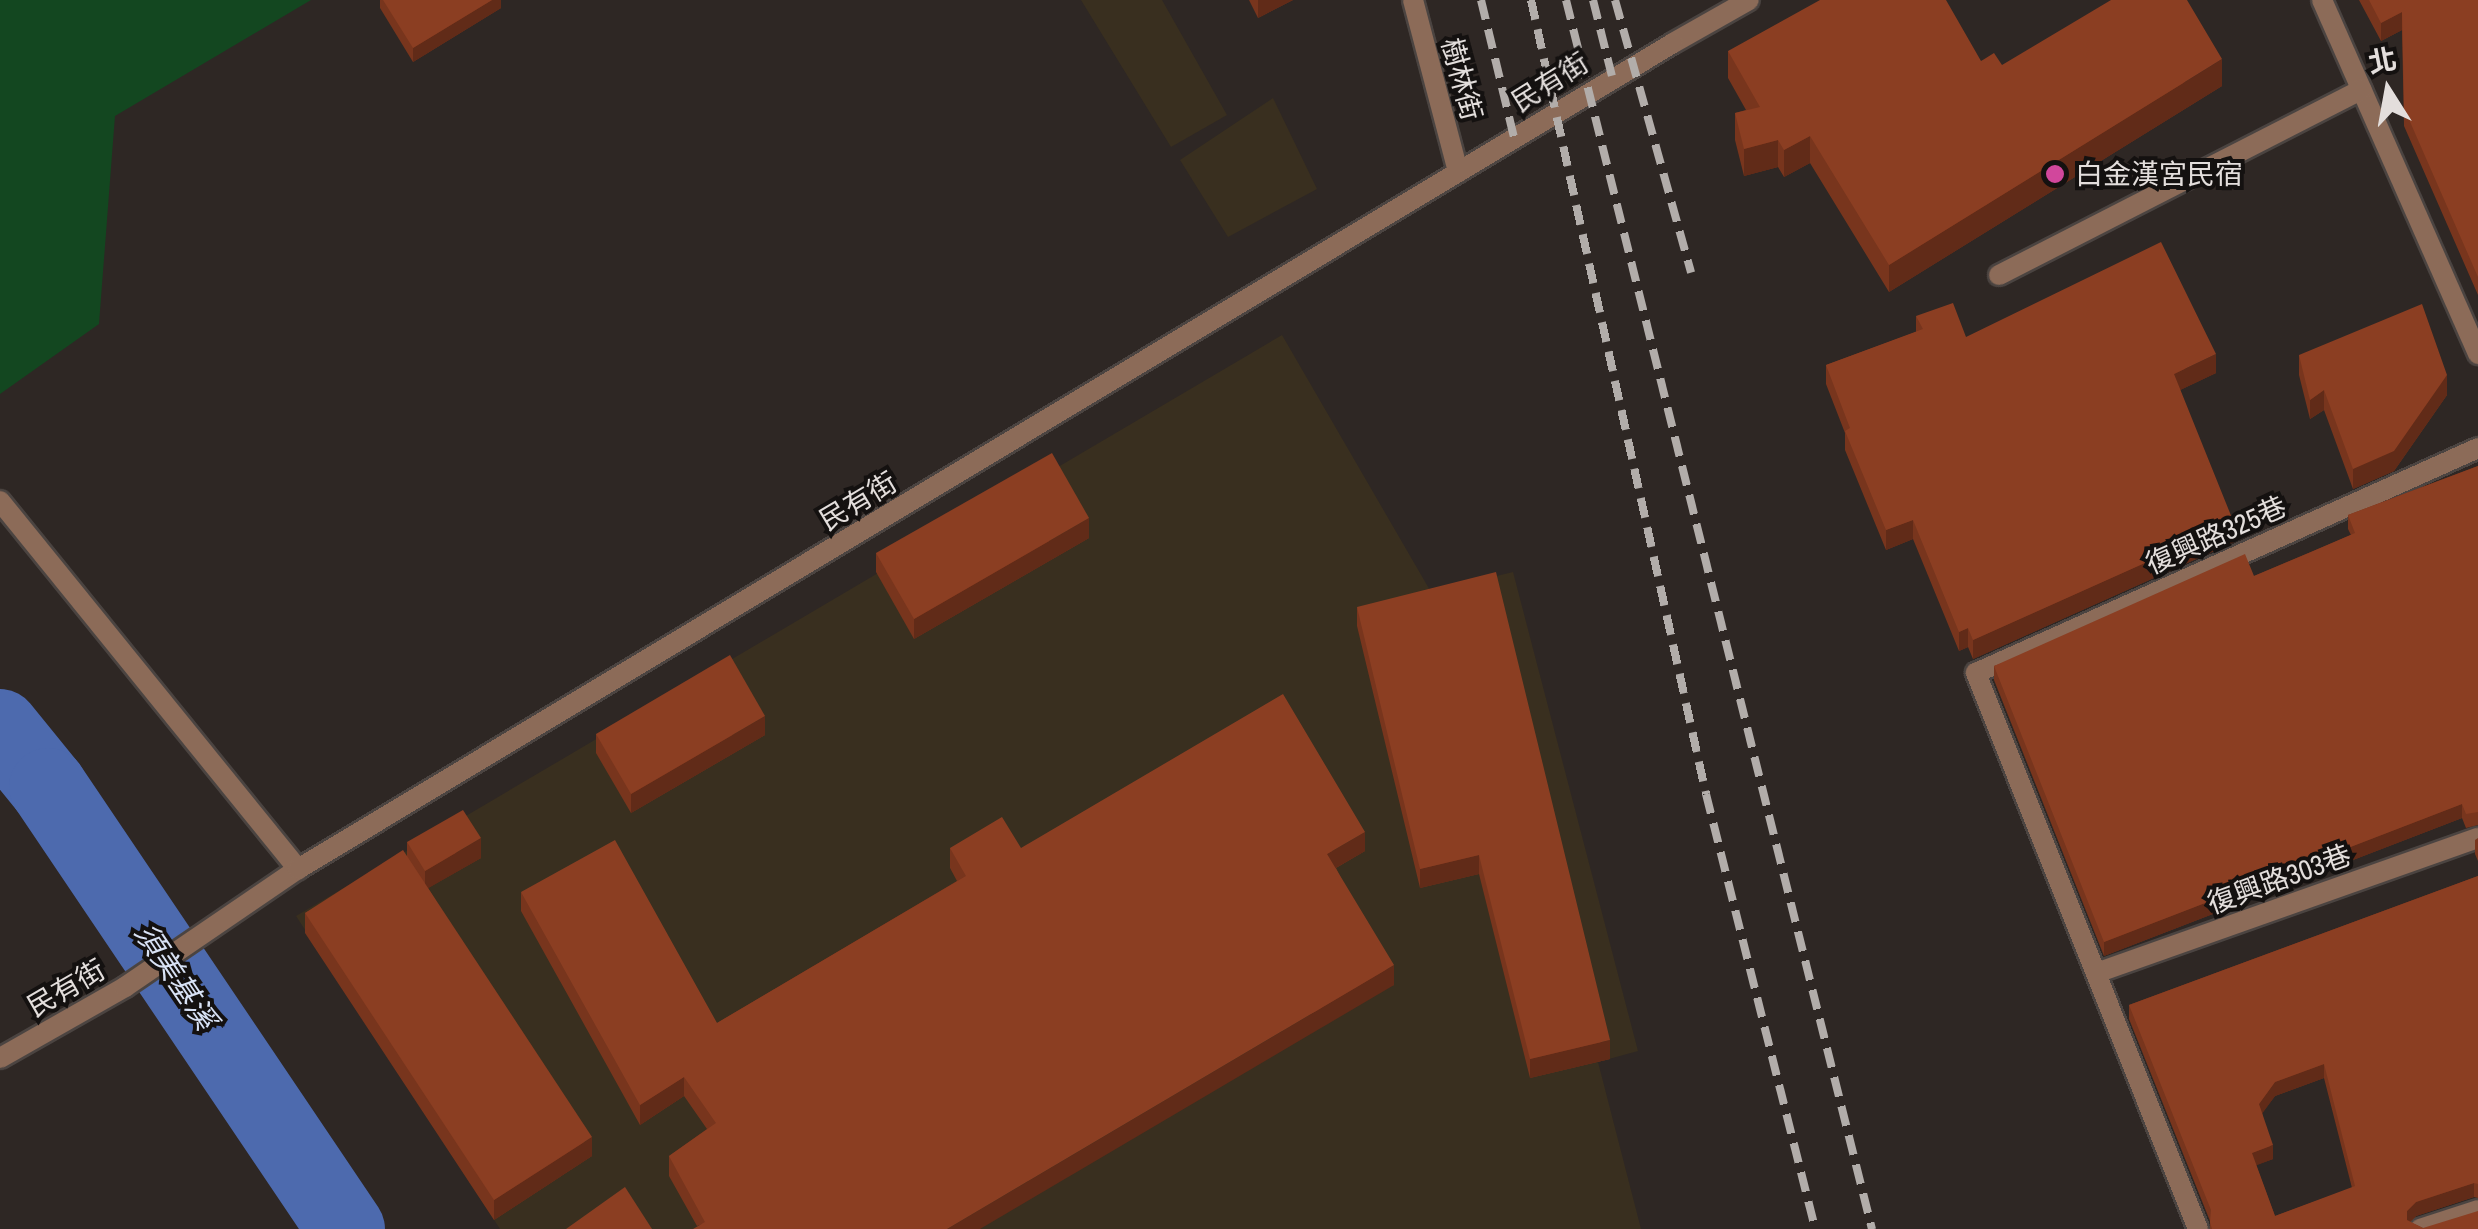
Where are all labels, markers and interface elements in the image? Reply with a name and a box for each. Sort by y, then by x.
street label: 樹林街 [1435,34,1489,124]
text: 北 [2365,39,2400,82]
north arrow [2338,40,2438,140]
street label: 民有街 [1505,45,1595,119]
place label: 白金漢宮民宿 [2075,157,2243,191]
marker: 白金漢宮民宿 [2044,163,2066,185]
street label: 民有街 [813,465,903,537]
street label: 復興路325巷 [2141,489,2291,581]
street label: 復興路303巷 [2203,838,2355,920]
water label: 須美基溪 [128,916,224,1036]
street label: 民有街 [21,952,111,1024]

